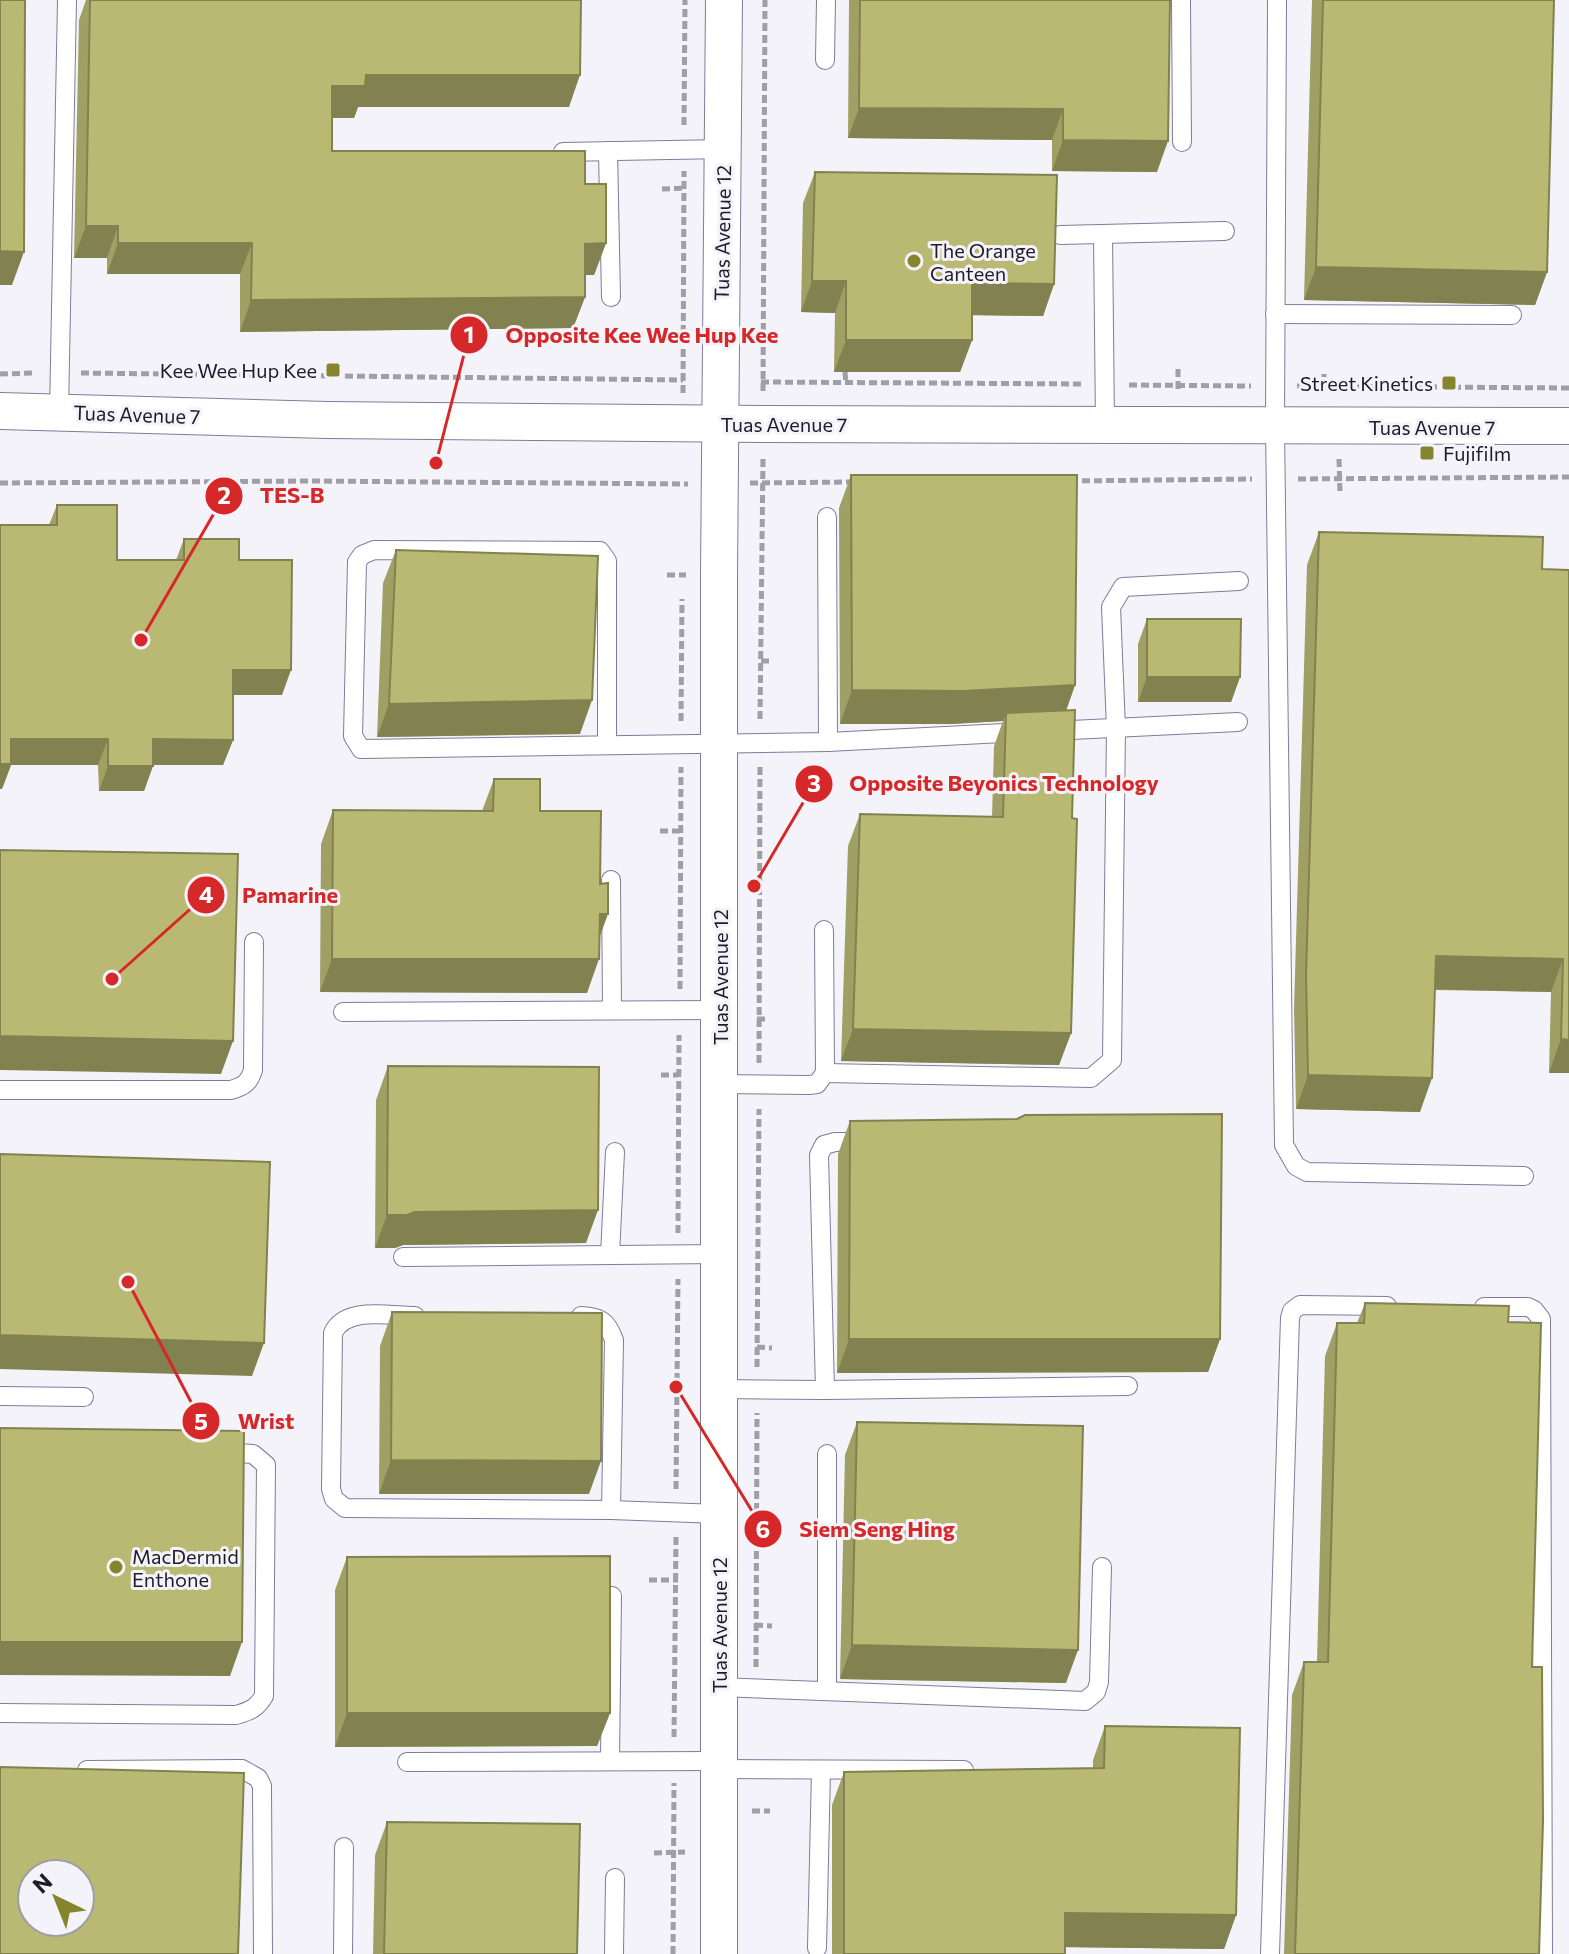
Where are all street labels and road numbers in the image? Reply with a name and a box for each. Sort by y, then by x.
street label: Tuas Avenue 12 [709,165,735,301]
street label: Tuas Avenue 7 [73,400,201,428]
street label: Tuas Avenue 7 [721,412,847,436]
street label: Tuas Avenue 7 [1369,415,1495,439]
street label: Tuas Avenue 12 [708,909,732,1045]
street label: Tuas Avenue 12 [707,1557,731,1693]

